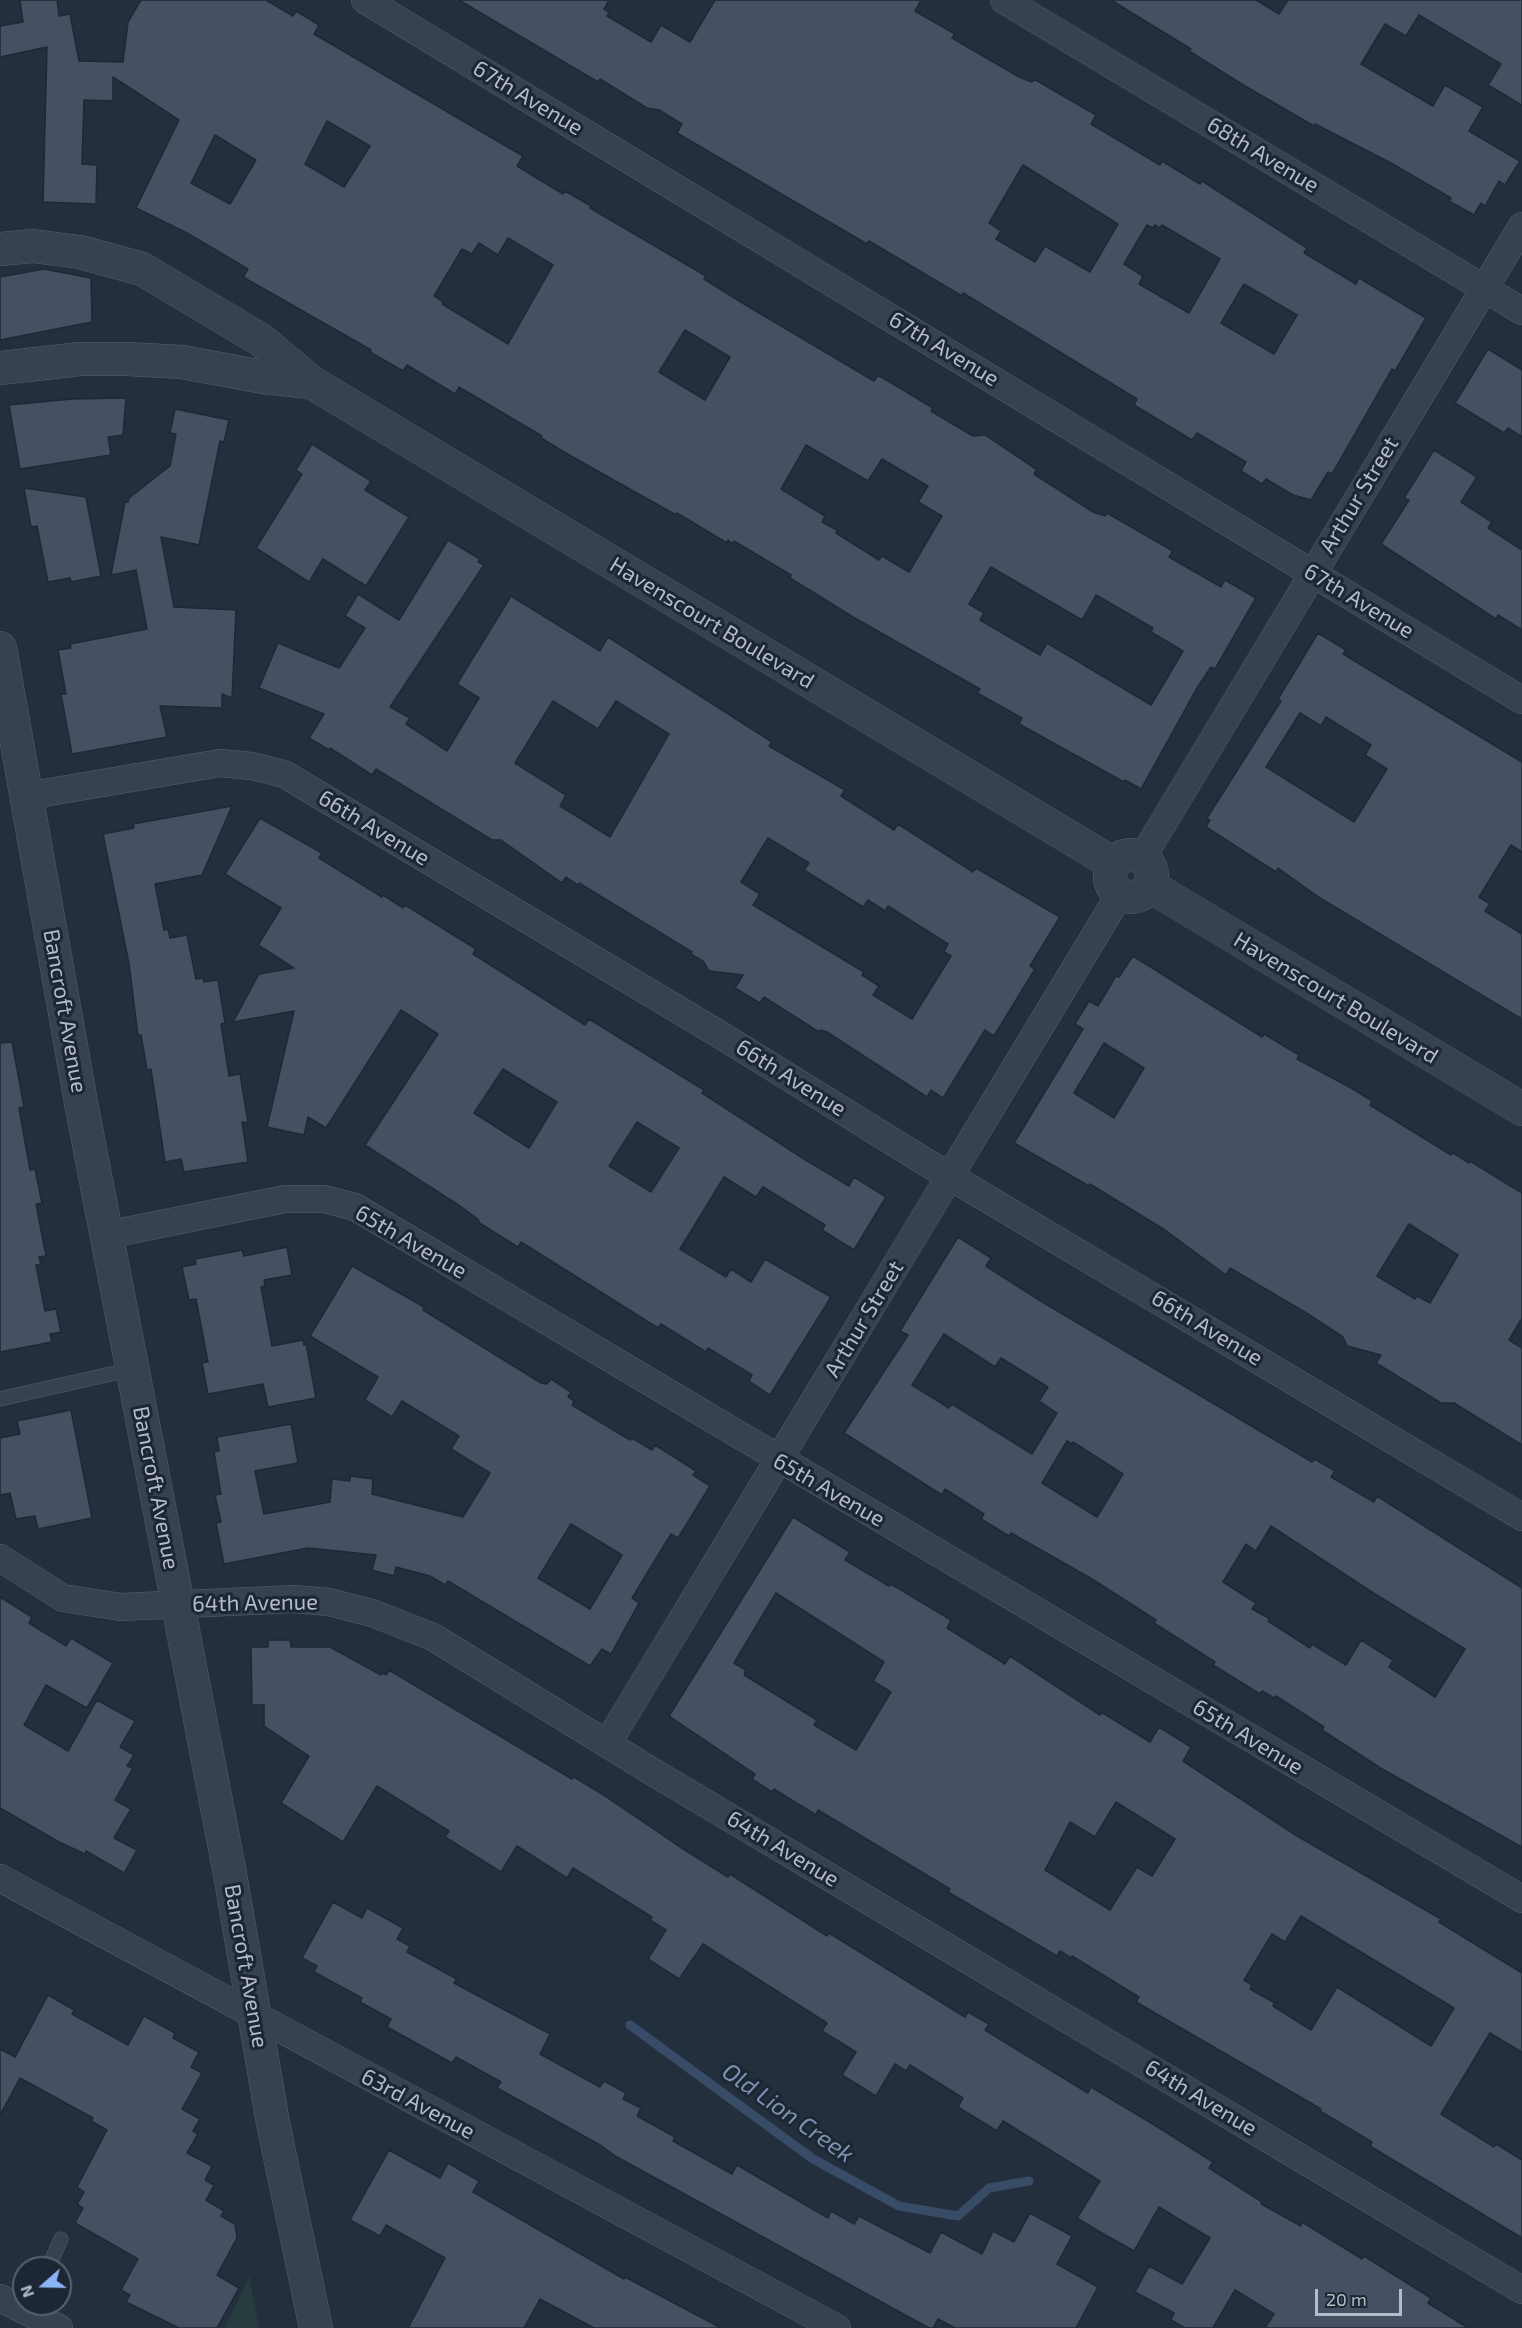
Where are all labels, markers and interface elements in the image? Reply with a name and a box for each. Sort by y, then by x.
street label: 67th Avenue [468,55,588,141]
street label: 68th Avenue [1202,111,1324,199]
street label: 67th Avenue [884,306,1004,392]
street label: Arthur Street [1314,432,1404,558]
street label: Havenscourt Boulevard [605,552,819,694]
street label: 67th Avenue [1299,558,1419,644]
street label: 66th Avenue [314,785,434,871]
street label: Bancroft Avenue [38,927,92,1095]
street label: Havenscourt Boulevard [1229,927,1443,1069]
street label: 66th Avenue [731,1034,851,1122]
street label: 65th Avenue [351,1200,471,1284]
street label: Arthur Street [819,1256,909,1382]
street label: 66th Avenue [1147,1285,1267,1371]
street label: Bancroft Avenue [127,1404,185,1572]
street label: 65th Avenue [769,1448,889,1532]
street label: 64th Avenue [192,1589,318,1617]
street label: 65th Avenue [1188,1694,1308,1780]
street label: 64th Avenue [722,1805,844,1893]
street label: Bancroft Avenue [219,1882,273,2050]
street label: 64th Avenue [1140,2054,1262,2142]
water label: Old Lion Creek [717,2057,859,2169]
street label: 63rd Avenue [357,2063,479,2145]
north arrow [12,2256,72,2316]
scale bar [1318,2277,1405,2315]
text: N [16,2283,37,2300]
text: 20 m [1326,2288,1367,2310]

